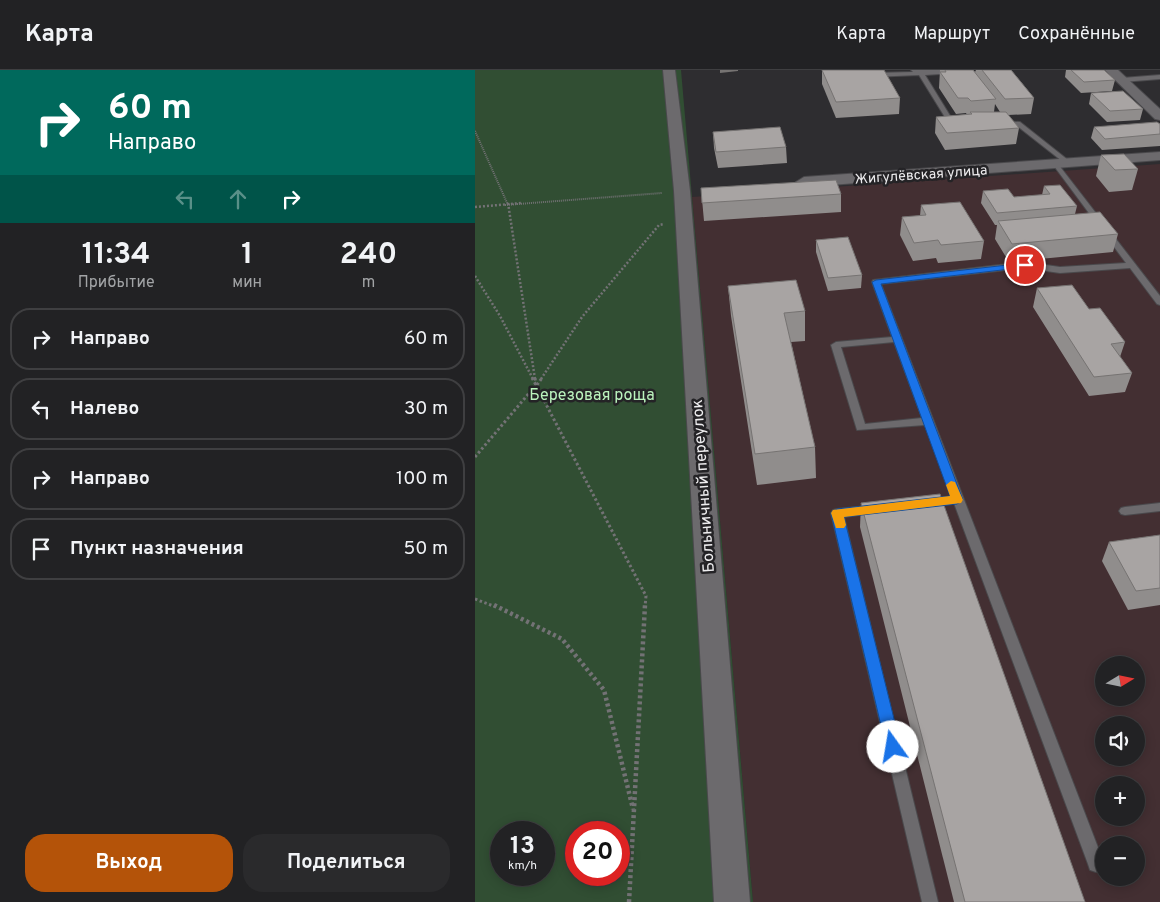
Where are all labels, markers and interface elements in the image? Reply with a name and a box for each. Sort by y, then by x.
text: Карта [25,20,94,50]
text: Карта [836,23,886,46]
text: Маршрут [914,23,990,46]
text: Сохранённые [1018,23,1135,46]
text: 60 m [108,87,192,131]
icon: right [25,90,90,155]
text: Направо [108,130,196,157]
street label: Жигулёвская улица [854,162,988,189]
icon: left [171,185,199,213]
icon: ahead [224,185,252,213]
icon: right [277,185,305,213]
text: 11:34 [82,237,150,274]
text: 1 [241,237,253,274]
text: 240 [340,237,397,274]
pin [1004,244,1046,286]
icon: arrive [1011,251,1039,279]
text: Прибытие [78,273,155,293]
text: мин [232,273,262,293]
text: m [362,273,375,293]
icon: right [27,325,55,353]
text: Направо [70,327,150,351]
text: 60 m [404,327,448,351]
park label: Березовая роща [529,386,655,406]
icon: left [27,395,55,423]
text: Налево [70,397,139,421]
text: 30 m [404,397,448,421]
street label: Больничный переулок [688,399,720,573]
icon: right [27,465,55,493]
text: Направо [70,467,150,491]
text: 100 m [396,467,448,491]
icon: arrive [27,535,55,563]
text: Пункт назначения [70,537,244,561]
text: 50 m [403,537,448,561]
north arrow [1095,656,1145,706]
map controls [1095,656,1145,886]
button: sound [1095,716,1145,766]
position arrow [866,720,918,772]
button: + [1095,776,1145,826]
speed limit sign: 20 [565,821,630,886]
text: 13 [510,831,535,863]
button: Выход [25,834,233,892]
button: Поделиться [243,834,450,892]
button: − [1095,836,1145,886]
text: km/h [508,858,537,874]

